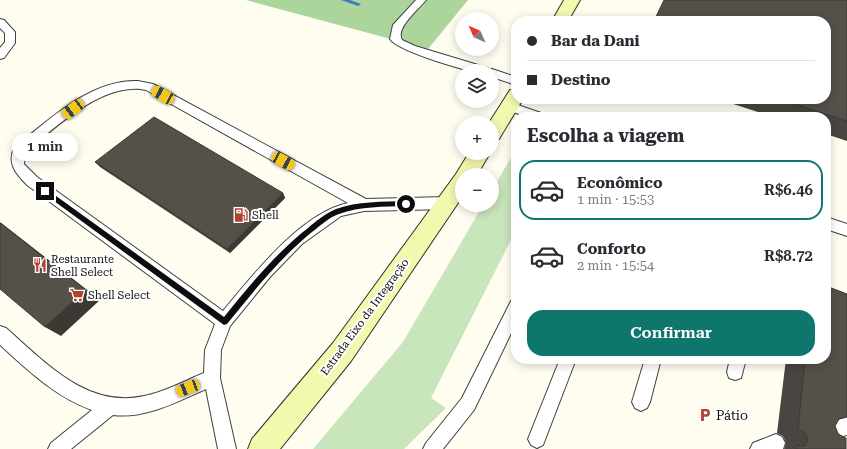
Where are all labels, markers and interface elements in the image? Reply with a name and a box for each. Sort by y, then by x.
north arrow [455,12,499,56]
map controls [455,12,499,212]
text: Bar da Dani [551,32,640,50]
button: layers [455,64,499,108]
text: Destino [551,71,610,89]
car [150,84,176,106]
car [60,97,86,121]
button: + [455,116,499,160]
text: Escolha a viagem [527,125,684,146]
callout: 1 min [12,133,78,161]
text: 1 min [27,139,63,154]
car [270,150,296,172]
button: − [455,168,499,212]
icon: car [529,172,565,208]
text: Econômico [577,174,663,192]
text: R$6.46 [764,181,813,199]
route end [36,182,54,200]
text: 1 min · 15:53 [577,192,654,207]
route start [397,195,415,213]
fuel station icon: Shell [233,207,249,223]
place label: Shell [252,209,279,222]
icon: car [529,238,565,274]
text: Conforto [577,240,646,258]
text: R$8.72 [764,247,813,265]
place label: Restaurante Shell Select [51,253,114,279]
street label: Estrada Eixo da Integração [318,256,412,378]
restaurant icon: Restaurante Shell Select [32,257,48,273]
text: 2 min · 15:54 [577,258,654,273]
supermarket icon: Shell Select [69,287,85,303]
place label: Shell Select [88,289,150,302]
button: Confirmar [527,310,815,356]
car [175,378,201,398]
parking icon: Pátio [697,407,713,423]
place label: Pátio [716,408,748,423]

